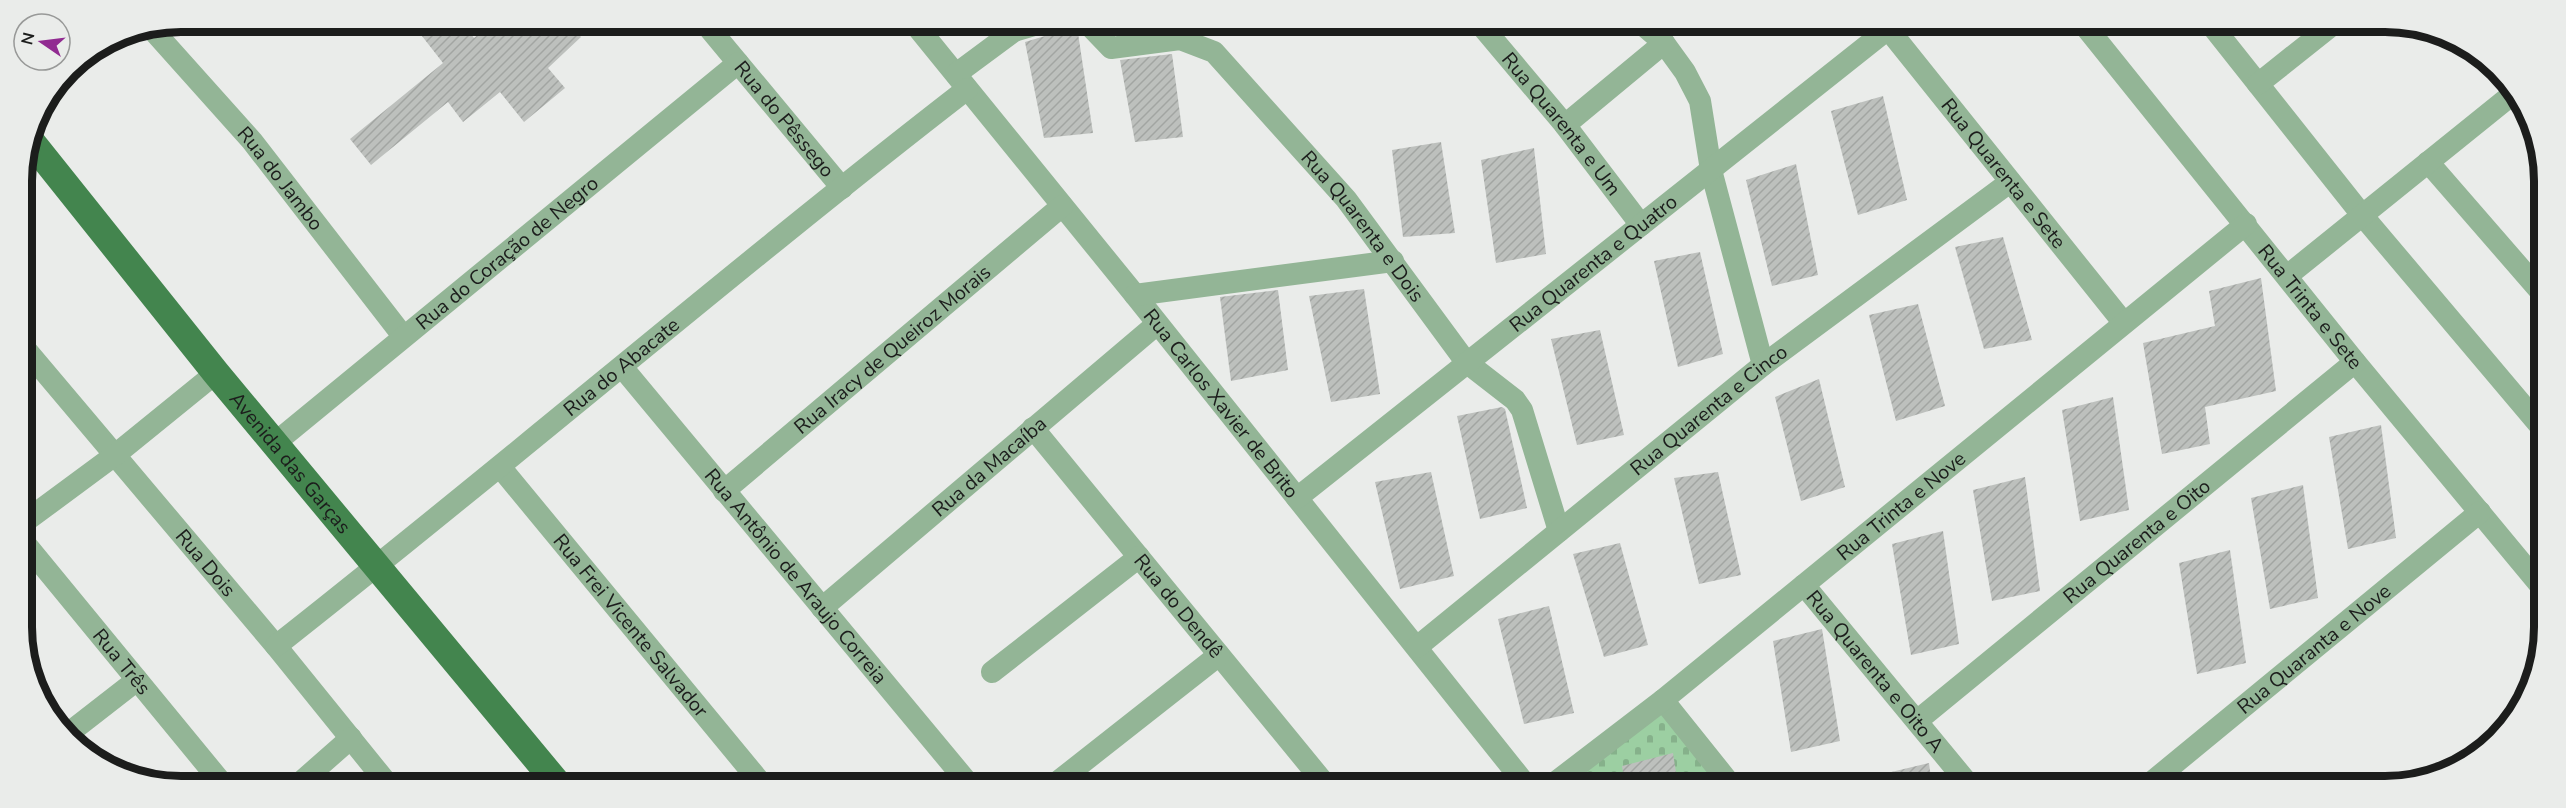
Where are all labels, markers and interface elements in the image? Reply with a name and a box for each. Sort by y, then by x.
north arrow [12,12,72,72]
text: N [16,30,41,47]
street label: Rua Quarenta e Um [1495,47,1627,201]
street label: Rua do Pêssego [728,55,841,183]
street label: Rua Quarenta e Sete [1935,93,2072,254]
street label: Rua do Jambo [231,121,329,236]
street label: Rua Quarenta e Dois [1295,145,1430,308]
street label: Rua do Coração de Negro [410,170,604,336]
street label: Rua Quarenta e Quatro [1504,188,1683,338]
street label: Rua Trinta e Sete [2252,239,2369,375]
street label: Rua Iracy de Queiroz Morais [788,259,997,440]
street label: Rua Carlos Xavier de Brito [1137,303,1305,504]
street label: Rua do Abacate [558,312,685,423]
street label: Rua Quarenta e Cinco [1625,338,1793,482]
street label: Avenida das Garças [223,386,357,540]
street label: Rua da Macaíba [926,410,1052,523]
street label: Rua Trinta e Nove [1831,445,1971,567]
street label: Rua Antônio de Araujo Correia [698,463,893,690]
street label: Rua Quarenta e Oito [2058,473,2216,610]
street label: Rua Dois [169,524,242,603]
street label: Rua Frei Vicente Salvador [547,528,714,723]
street label: Rua do Dendê [1128,548,1229,664]
street label: Rua Quaranta e Nove [2232,578,2397,720]
street label: Rua Quarenta e Oito A [1800,585,1950,759]
street label: Rua Três [86,623,157,701]

